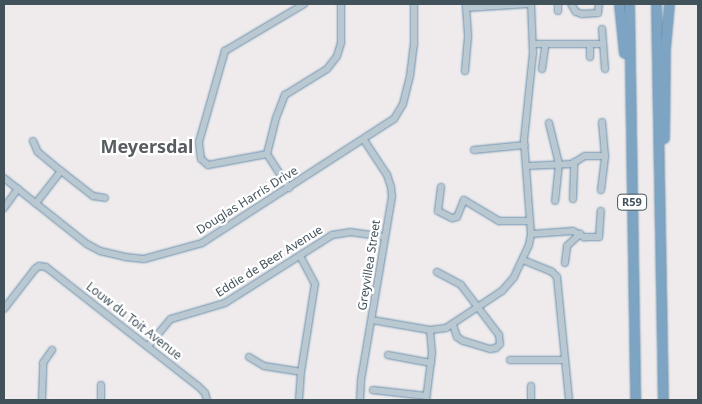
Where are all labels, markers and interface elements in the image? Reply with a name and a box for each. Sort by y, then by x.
district label: Meyersdal [101,135,193,157]
street label: Douglas Harris Drive [194,163,300,237]
road number: R59 [617,193,647,210]
street label: Greyvillea Street [355,219,383,311]
street label: Eddie de Beer Avenue [213,222,325,300]
street label: Louw du Toit Avenue [83,279,185,363]

